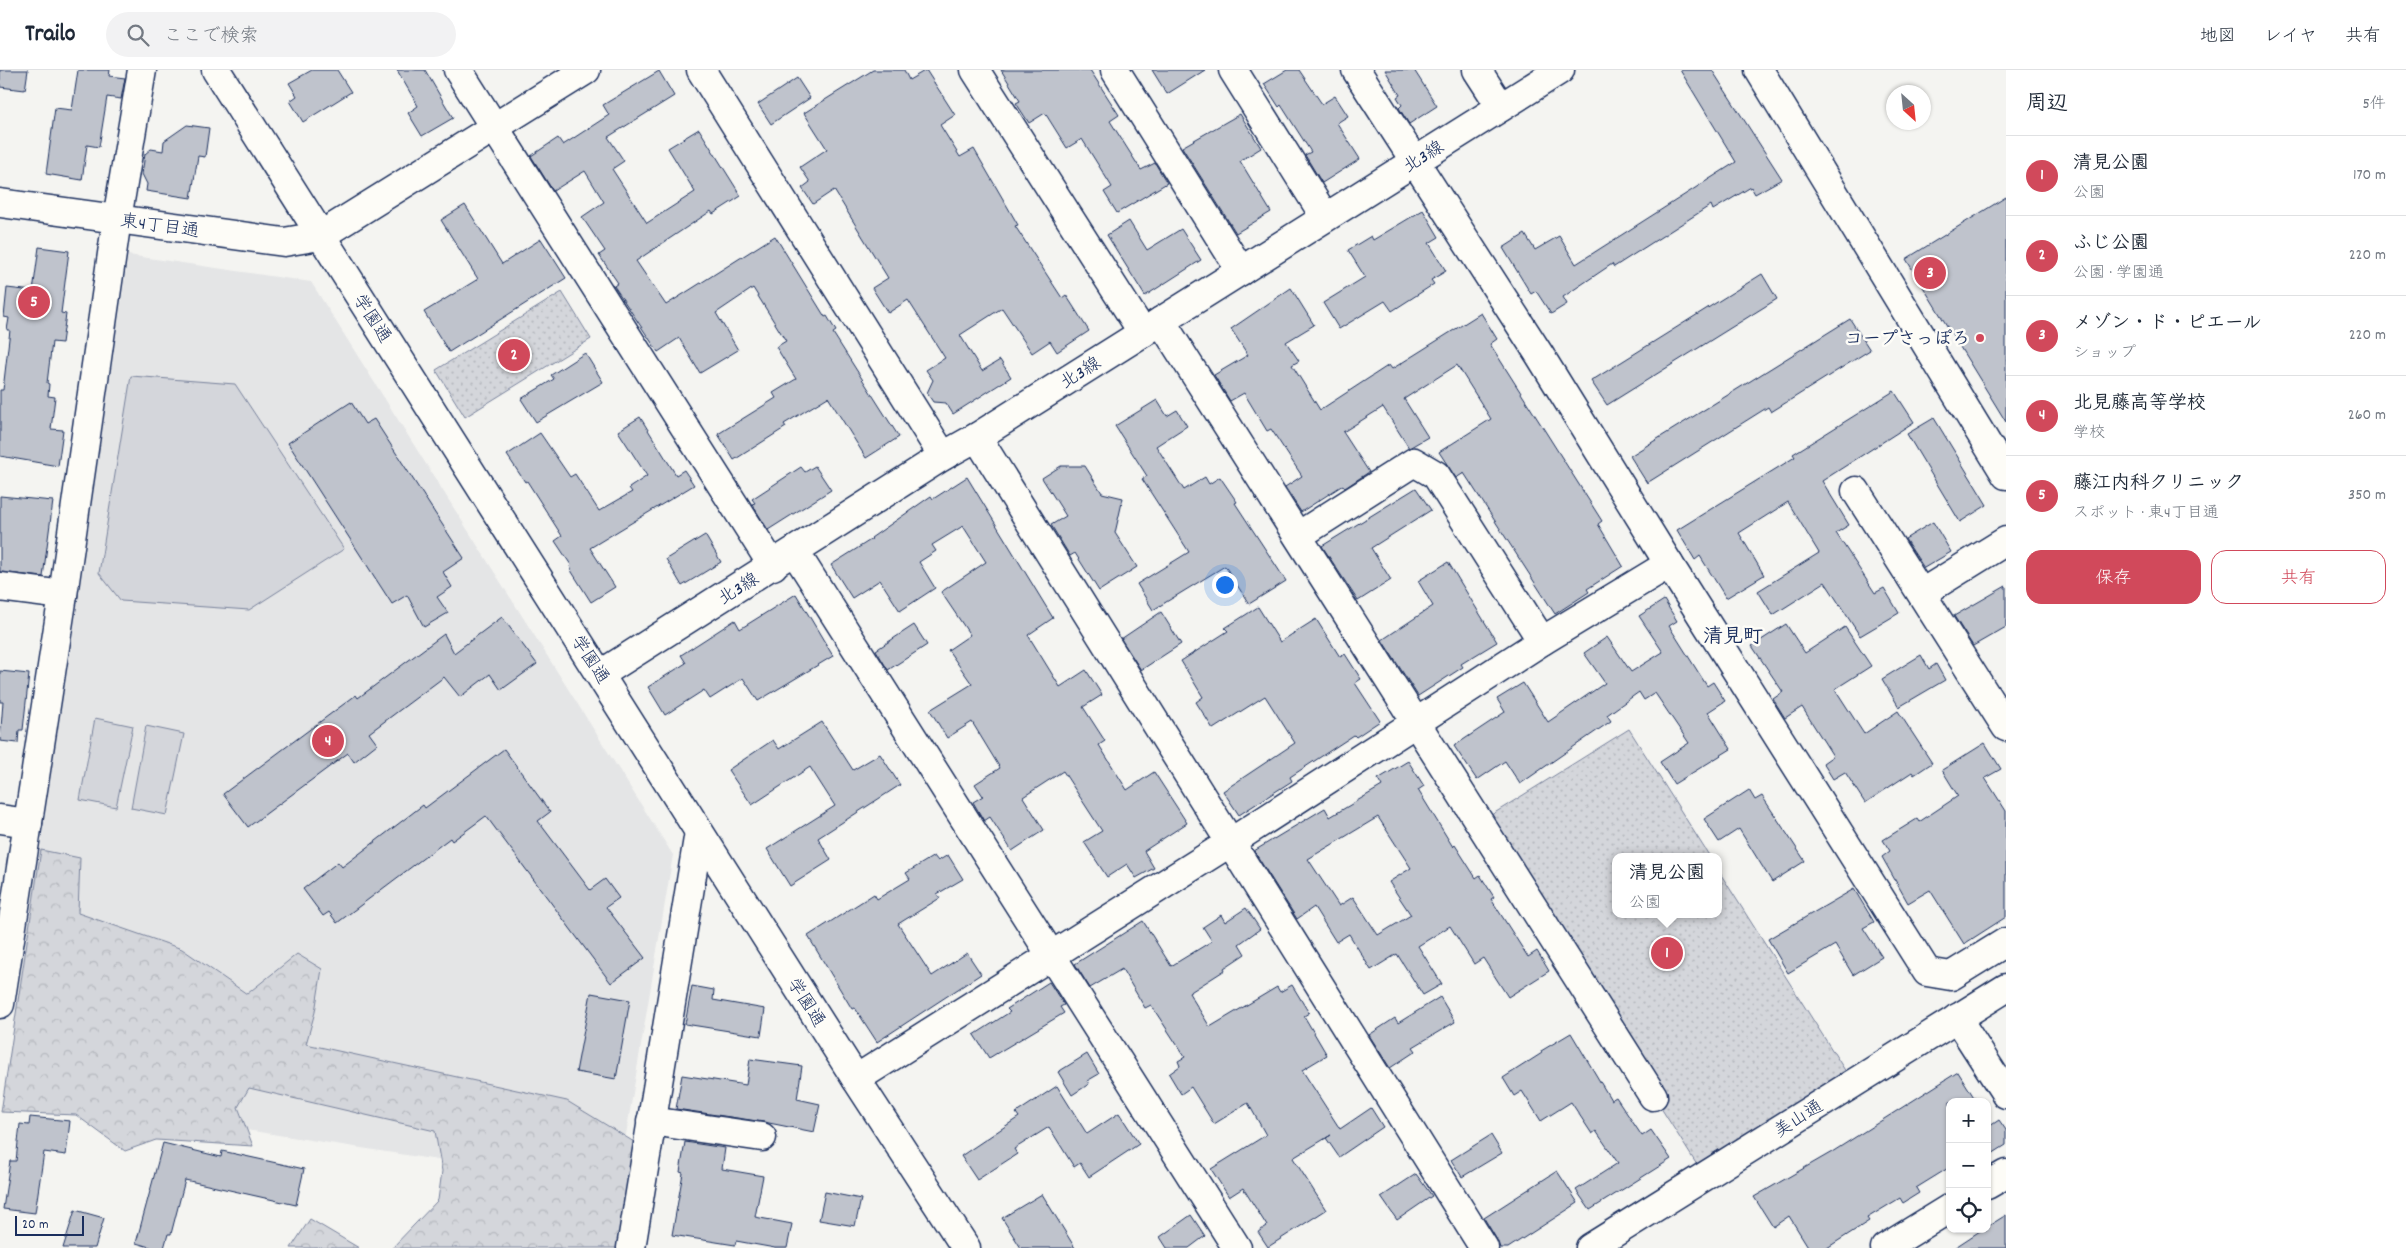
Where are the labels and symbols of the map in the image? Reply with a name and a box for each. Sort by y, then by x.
north arrow [1886,85,1931,130]
street label: 北3線 [1399,136,1450,180]
street label: 東4丁目通 [119,210,201,245]
pin: 3 [1914,254,1946,292]
pin: 5 [18,283,50,321]
street label: 学園通 [346,290,396,349]
place label: コープさっぽろ [1845,328,1970,353]
marker: コープさっぽろ [1974,332,1986,344]
pin: 2 [498,336,530,374]
street label: 北3線 [1056,352,1107,396]
street label: 北3線 [714,568,765,612]
your location [1212,572,1238,598]
district label: 清見町 [1703,624,1763,652]
street label: 学園通 [564,631,614,690]
pin: 4 [312,722,344,760]
pin: 1 [1651,934,1683,972]
street label: 学園通 [780,974,830,1033]
street label: 美山通 [1770,1095,1829,1145]
scale bar [15,1213,84,1236]

